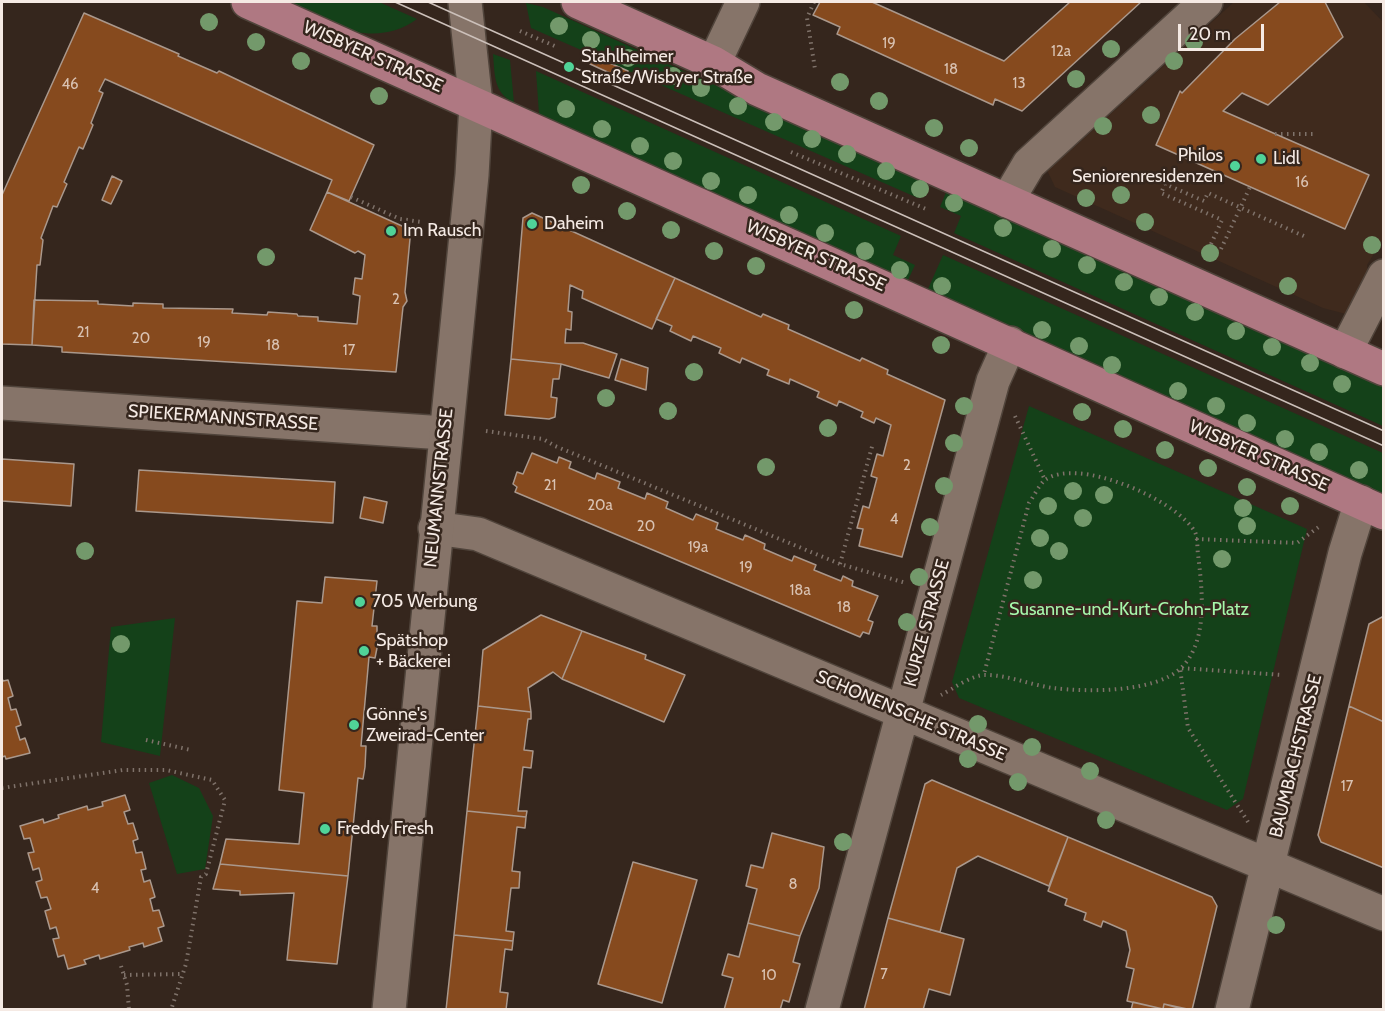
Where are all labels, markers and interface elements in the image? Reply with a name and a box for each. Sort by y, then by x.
scale bar [1181,12,1266,50]
street label: WISBYER STRASSE [300,17,446,97]
text: 20 m [1189,23,1231,45]
house number: 19 [882,35,896,53]
house number: 12a [1051,43,1071,61]
place label: Stahlheimer Straße/Wisbyer Straße [581,46,753,88]
marker: Stahlheimer Straße/Wisbyer Straße [562,60,576,74]
house number: 18 [944,61,958,79]
house number: 13 [1012,75,1026,93]
house number: 46 [61,76,79,94]
place label: Philos Seniorenresidenzen [1072,145,1223,188]
place label: Lidl [1273,148,1300,170]
marker: Lidl [1254,152,1268,166]
marker: Philos Seniorenresidenzen [1228,159,1242,173]
house number: 16 [1295,174,1309,192]
place label: Daheim [544,213,604,235]
street label: WISBYER STRASSE [743,216,889,296]
marker: Daheim [525,217,539,231]
place label: Im Rausch [403,220,481,242]
marker: Im Rausch [384,224,398,238]
house number: 2 [392,291,400,309]
house number: 21 [77,324,89,342]
house number: 20 [132,330,150,348]
house number: 19 [197,334,211,352]
house number: 18 [266,337,280,355]
house number: 17 [343,342,355,360]
street label: SPIEKERMANNSTRASSE [127,401,319,435]
street label: NEUMANNSTRASSE [420,407,458,569]
street label: WISBYER STRASSE [1186,416,1332,496]
house number: 2 [903,457,911,475]
house number: 21 [544,477,556,495]
house number: 20a [587,497,613,515]
house number: 4 [890,511,898,529]
house number: 20 [637,518,655,536]
house number: 19a [688,539,708,557]
street label: KURZE STRASSE [900,557,954,689]
house number: 19 [739,559,753,577]
house number: 18a [789,582,811,600]
place label: 705 Werbung [372,591,477,613]
marker: 705 Werbung [353,595,367,609]
house number: 18 [837,599,851,617]
park label: Susanne-und-Kurt-Crohn-Platz [1009,599,1249,621]
place label: Spätshop + Bäckerei [376,630,451,672]
marker: Spätshop + Bäckerei [357,644,371,658]
street label: SCHONENSCHE STRASSE [812,666,1010,766]
street label: BAUMBACHSTRASSE [1265,672,1327,840]
place label: Gönne's Zweirad-Center [366,704,484,746]
marker: Gönne's Zweirad-Center [347,718,361,732]
house number: 17 [1341,778,1353,796]
place label: Freddy Fresh [337,818,434,840]
marker: Freddy Fresh [318,822,332,836]
house number: 8 [788,876,798,894]
house number: 4 [91,880,99,898]
house number: 7 [880,966,888,984]
house number: 10 [761,967,777,985]

